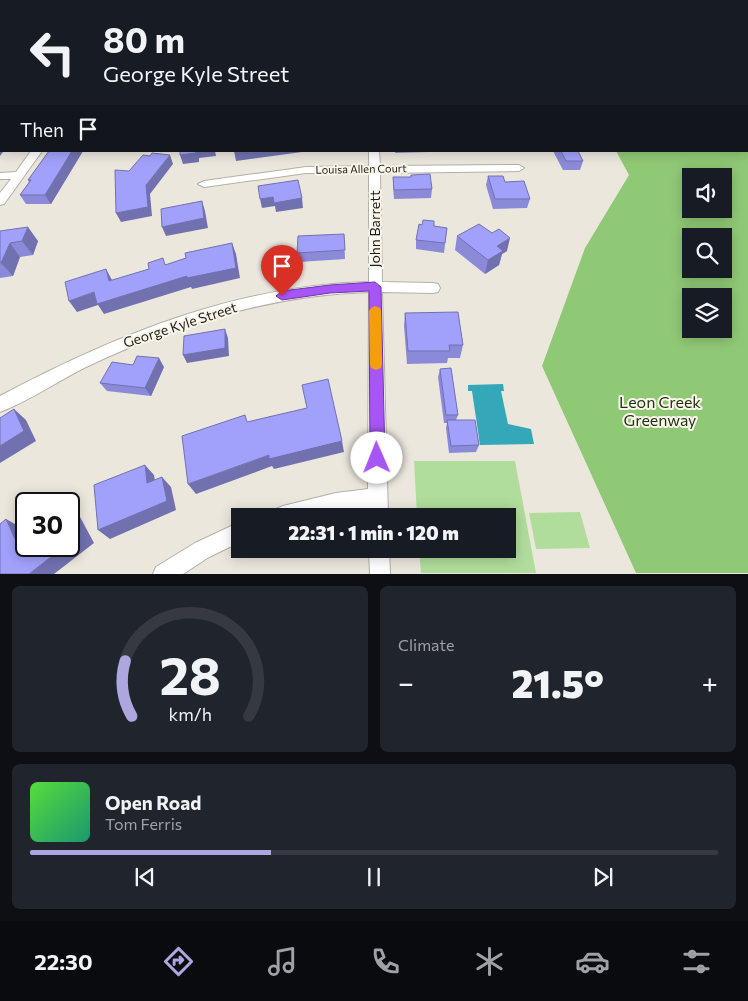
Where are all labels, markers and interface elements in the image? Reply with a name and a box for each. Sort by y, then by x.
text: 80 m [103,17,185,60]
icon: left [20,20,85,85]
text: George Kyle Street [103,60,289,87]
icon: arrive [74,115,102,143]
text: Then [20,118,64,141]
street label: Louisa Allen Court [315,161,407,176]
map controls [682,168,732,338]
button: sound [682,168,732,218]
street label: John Barrett [366,190,383,268]
button: search [682,228,732,278]
pin [261,245,303,296]
icon: arrive [268,252,296,280]
button: layers [682,288,732,338]
street label: George Kyle Street [121,298,239,351]
park label: Leon Creek Greenway [619,392,701,429]
position arrow [350,431,402,483]
speed limit sign: 30 [15,492,80,557]
text: 22:31 · 1 min · 120 m [288,521,459,544]
text: Climate [398,635,454,654]
text: 28 [159,642,221,706]
text: 21.5° [511,659,604,706]
text: − [398,665,414,699]
text: + [702,665,718,699]
text: km/h [168,703,212,725]
text: Open Road [105,791,201,814]
text: Tom Ferris [105,814,182,833]
icon: previous [131,863,159,891]
icon: pause [360,863,388,891]
icon: next [589,863,617,891]
icon: directions [161,944,196,979]
icon: music [265,944,300,979]
icon: phone [368,944,403,979]
icon: climate [472,944,507,979]
icon: car [575,944,610,979]
icon: filters [679,944,714,979]
text: 22:30 [34,948,93,975]

